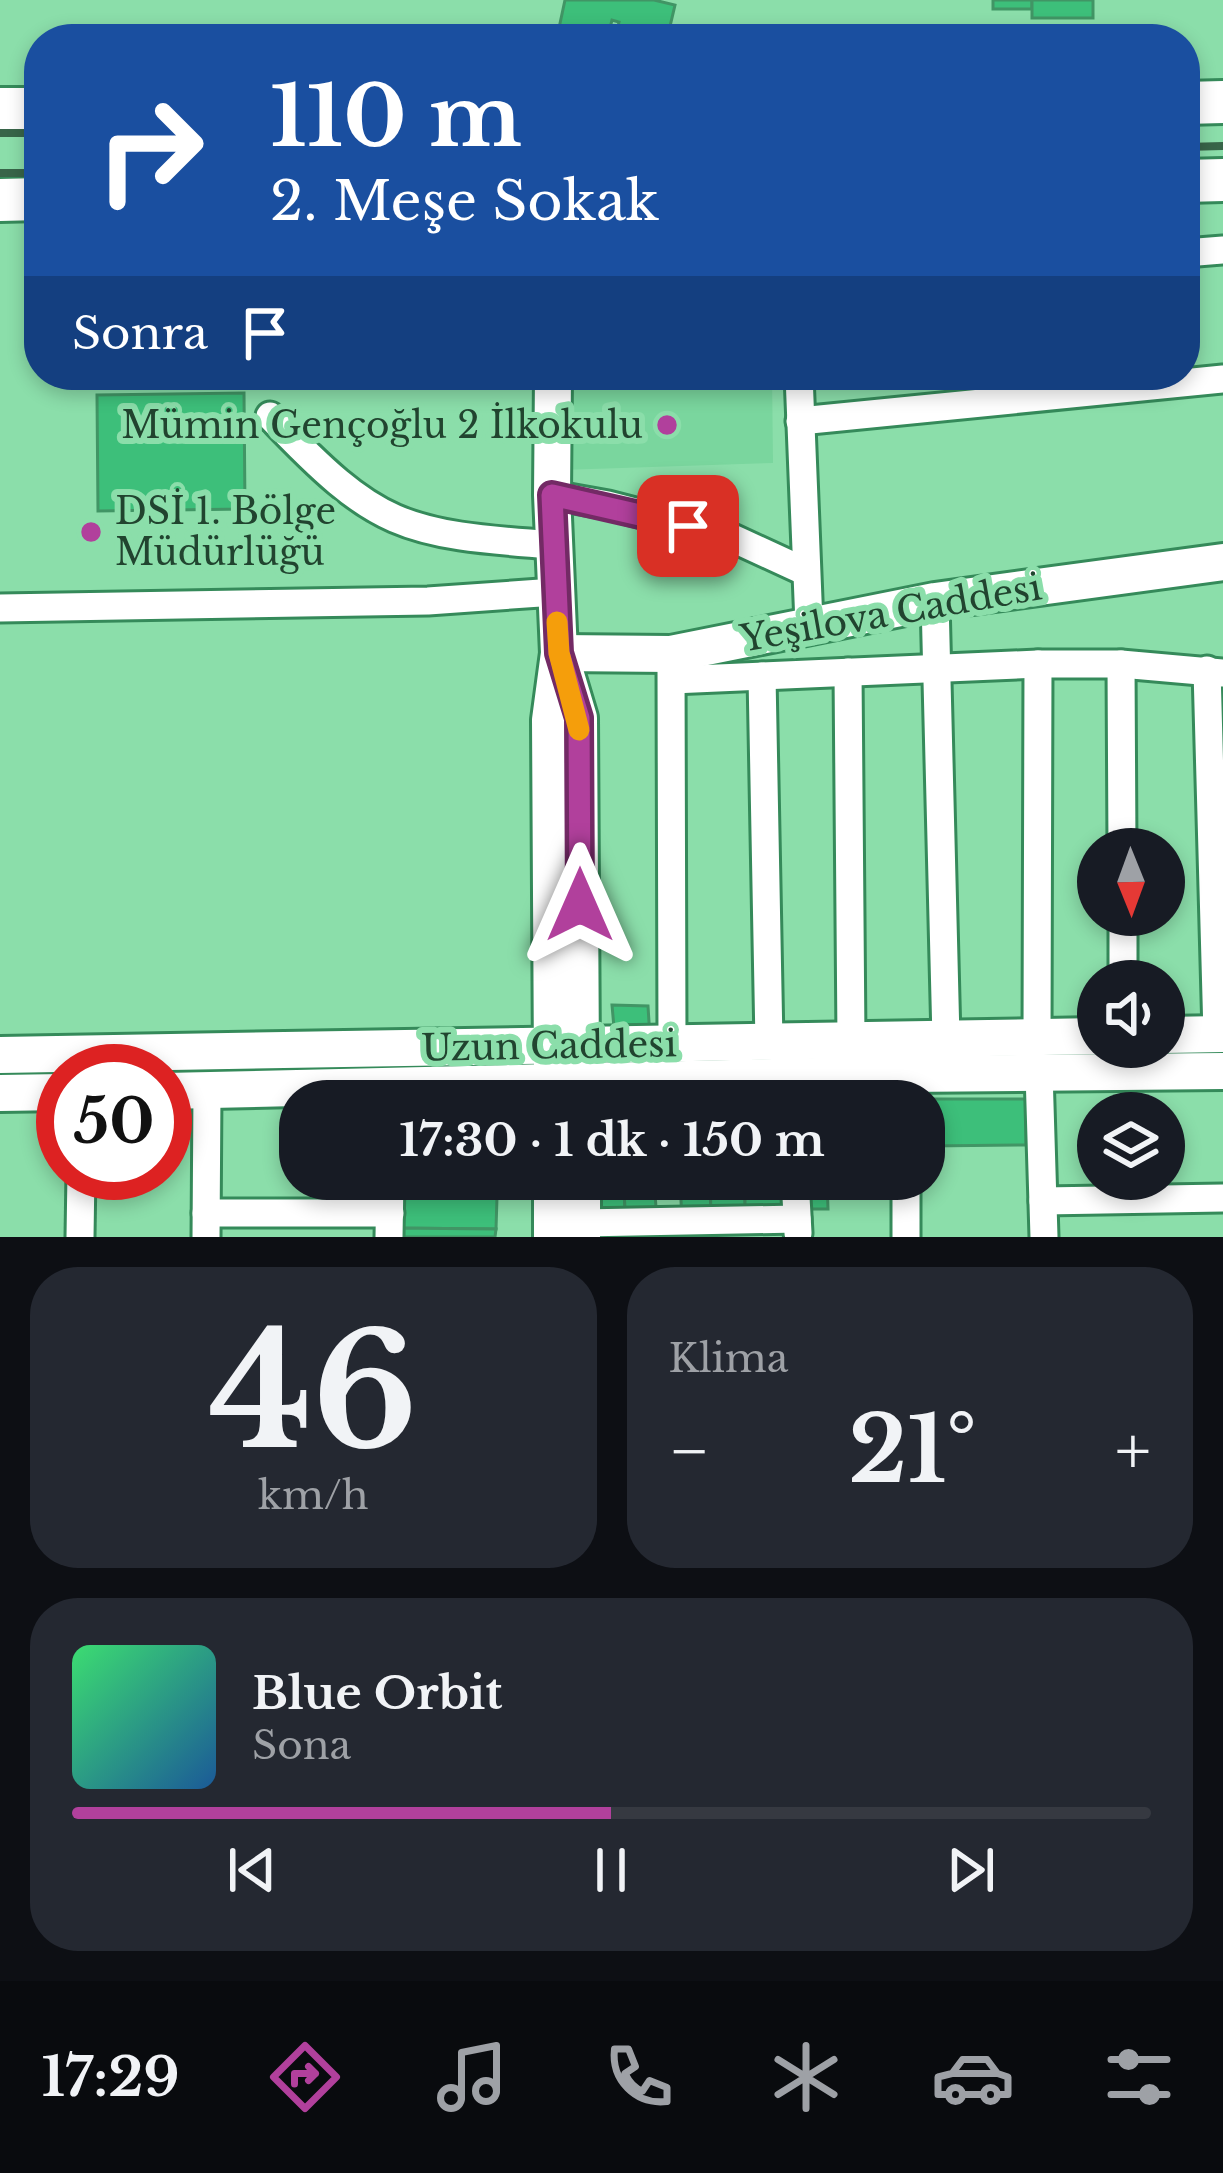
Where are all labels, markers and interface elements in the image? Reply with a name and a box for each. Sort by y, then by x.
text: 110 m [270,65,522,169]
icon: right [72,72,228,228]
text: 2. Meşe Sokak [270,168,659,235]
icon: arrive [232,300,298,366]
text: Sonra [72,305,208,361]
place label: Mümin Gençoğlu 2 İlkokulu [121,402,643,448]
marker: Mümin Gençoğlu 2 İlkokulu [654,412,680,438]
pin [637,475,739,577]
place label: DSİ 1. Bölge Müdürlüğü [115,488,336,575]
icon: arrive [655,493,721,559]
marker: DSİ 1. Bölge Müdürlüğü [78,519,104,545]
street label: Yeşilova Caddesi [736,564,1045,662]
north arrow [1077,828,1185,936]
map controls [1077,828,1185,1200]
position arrow [517,842,643,968]
button: sound [1077,960,1185,1068]
street label: Uzun Caddesi [421,1021,677,1071]
speed limit sign: 50 [36,1044,192,1200]
button: layers [1077,1092,1185,1200]
text: 17:30 · 1 dk · 150 m [399,1112,825,1168]
text: 46 [209,1296,418,1489]
text: Klima [669,1334,788,1383]
text: 21° [849,1395,976,1506]
text: − [669,1410,710,1492]
text: + [1115,1410,1151,1492]
text: km/h [258,1471,369,1520]
text: Blue Orbit [252,1665,502,1721]
text: Sona [252,1721,351,1770]
icon: previous [219,1837,285,1903]
icon: pause [578,1837,644,1903]
icon: next [938,1837,1004,1903]
icon: directions [263,2035,347,2119]
icon: music [430,2035,514,2119]
icon: phone [597,2035,681,2119]
icon: climate [764,2035,848,2119]
icon: car [931,2035,1015,2119]
icon: filters [1097,2035,1181,2119]
text: 17:29 [41,2044,180,2111]

